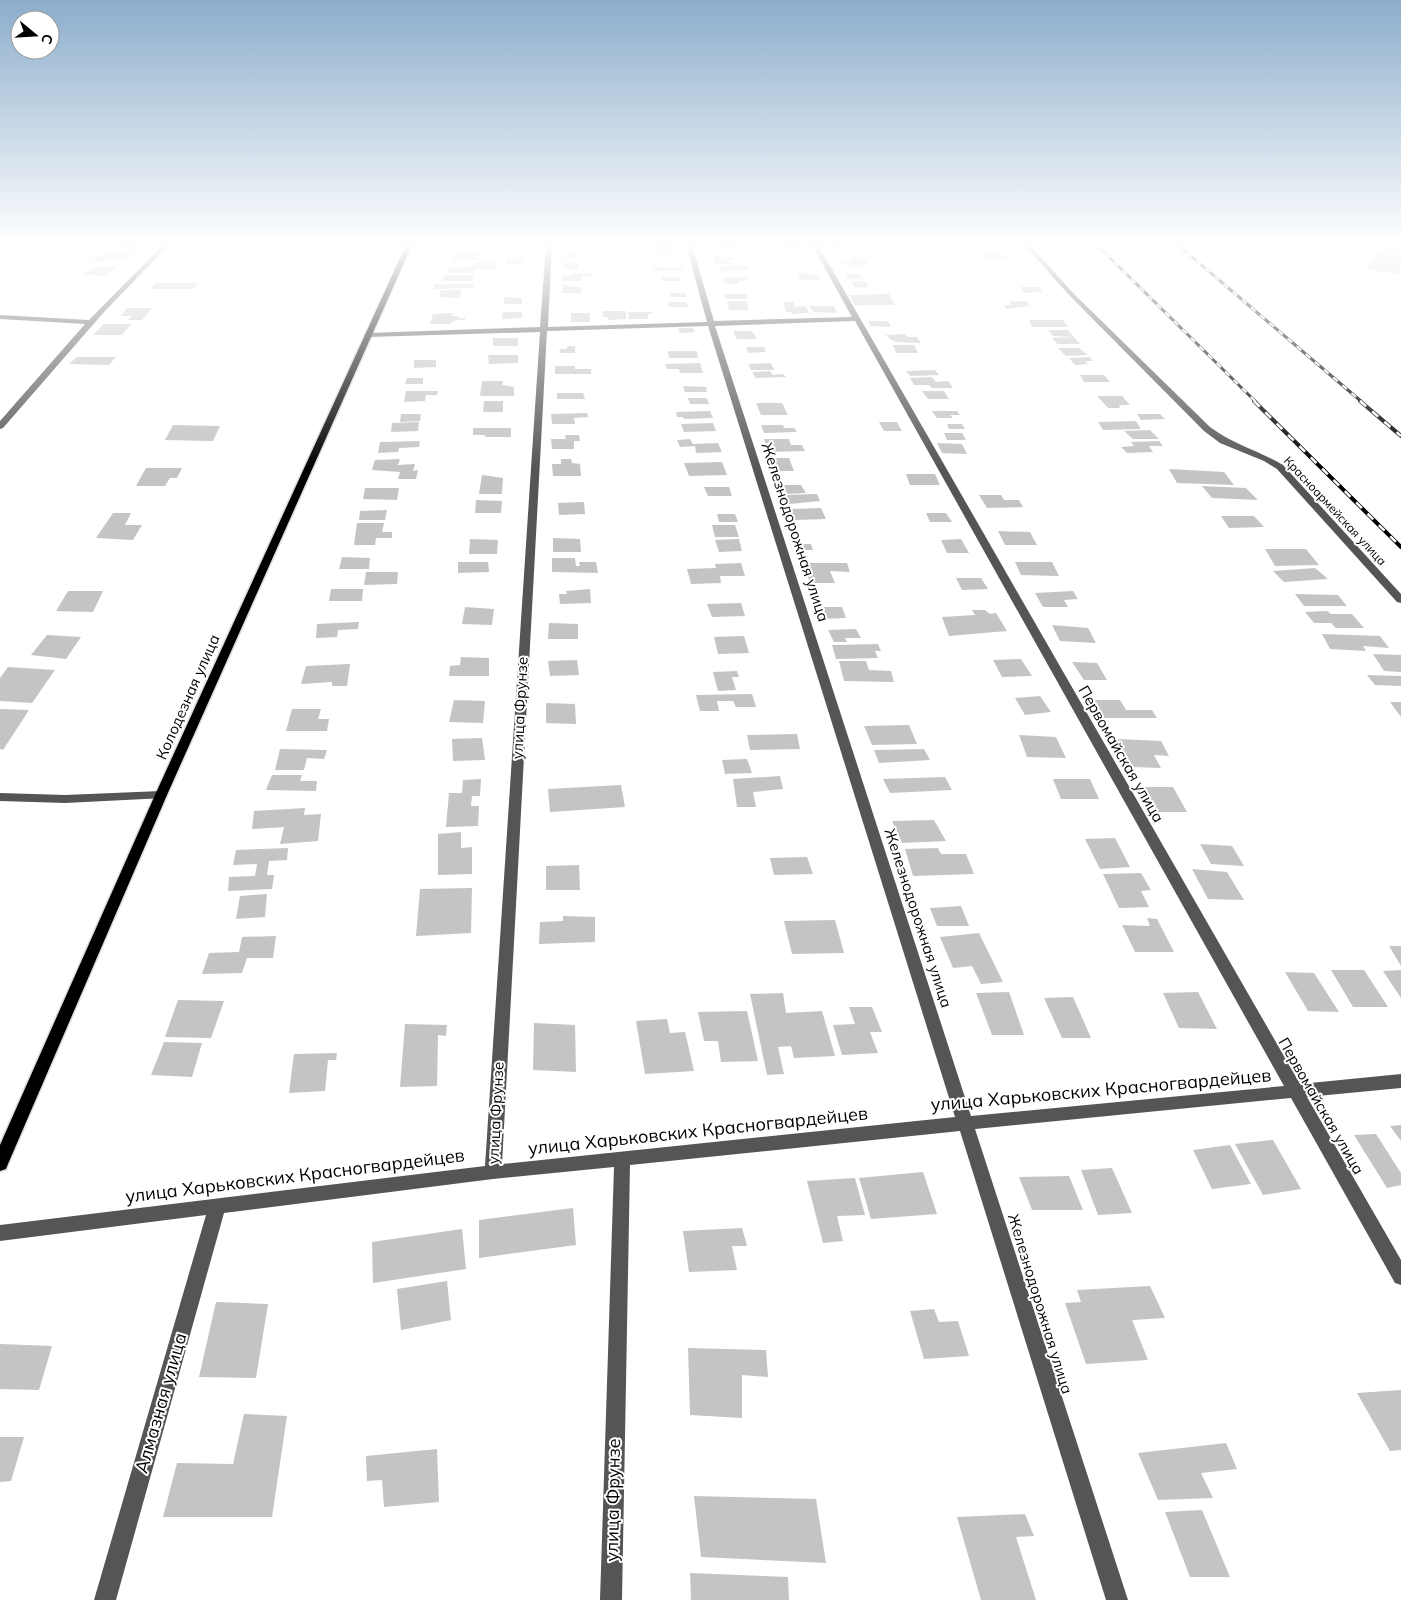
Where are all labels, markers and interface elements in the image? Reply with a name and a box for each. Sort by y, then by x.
north arrow [10,10,60,60]
text: С [37,32,57,46]
street label: Железнодорожная улица [757,440,833,624]
street label: Красноармейская улица [1281,453,1390,568]
street label: Колодезная улица [151,631,224,762]
street label: улица Фрунзе [507,656,532,760]
street label: Первомайская улица [1074,682,1168,826]
street label: Железнодорожная улица [880,826,956,1010]
street label: Первомайская улица [1274,1034,1368,1178]
street label: улица Фрунзе [483,1061,508,1165]
street label: улица Харьковских Красногвардейцев [930,1063,1272,1116]
street label: улица Харьковских Красногвардейцев [527,1101,869,1160]
street label: улица Харьковских Красногвардейцев [124,1143,466,1208]
street label: Железнодорожная улица [1004,1211,1077,1396]
street label: Алмазная улица [130,1330,192,1476]
street label: улица Фрунзе [600,1438,625,1562]

